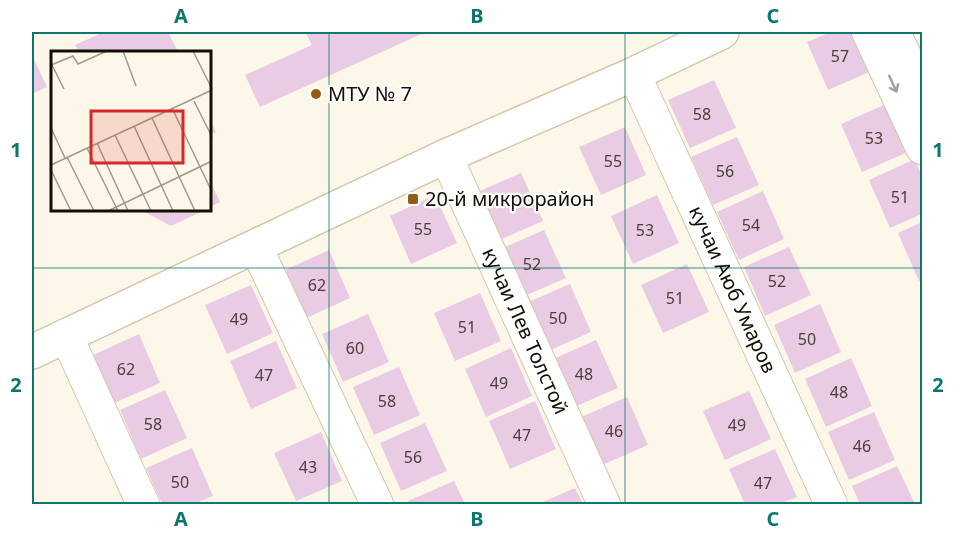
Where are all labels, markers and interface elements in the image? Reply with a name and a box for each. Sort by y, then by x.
text: A [174,2,188,29]
text: B [470,2,484,29]
text: C [767,2,780,29]
house number: 57 [831,45,849,67]
inset map [51,51,212,212]
one-way arrow [887,75,899,93]
place label: МТУ № 7 [328,80,412,107]
marker: МТУ № 7 [309,87,323,101]
house number: 58 [693,103,711,125]
house number: 53 [865,127,883,149]
text: 1 [10,136,22,163]
text: 1 [932,136,944,163]
house number: 55 [604,150,622,172]
house number: 56 [716,160,734,182]
place label: 20-й микрорайон [425,185,594,212]
house number: 51 [891,186,909,208]
marker: 20-й микрорайон [406,192,420,206]
street label: кучаи Аюб Умаров [683,201,783,377]
house number: 54 [742,214,760,236]
house number: 55 [414,218,432,240]
house number: 53 [636,219,654,241]
street label: кучаи Лев Толстой [476,243,575,418]
house number: 52 [523,253,541,275]
house number: 52 [768,270,786,292]
house number: 62 [308,274,326,296]
house number: 51 [666,287,684,309]
house number: 50 [549,307,567,329]
house number: 49 [230,308,248,330]
house number: 51 [458,316,476,338]
house number: 50 [798,328,816,350]
house number: 60 [346,337,364,359]
house number: 62 [117,358,135,380]
house number: 48 [575,363,593,385]
house number: 47 [255,364,273,386]
text: 2 [10,371,22,398]
text: 2 [932,371,944,398]
house number: 49 [490,372,508,394]
house number: 48 [830,381,848,403]
house number: 58 [378,390,396,412]
house number: 58 [144,413,162,435]
house number: 49 [728,414,746,436]
house number: 46 [605,420,623,442]
house number: 47 [513,424,531,446]
house number: 46 [853,435,871,457]
house number: 56 [404,446,422,468]
house number: 43 [299,456,317,478]
house number: 50 [171,471,189,493]
house number: 47 [754,472,772,494]
text: A [174,505,188,532]
text: B [470,505,484,532]
text: C [767,505,780,532]

